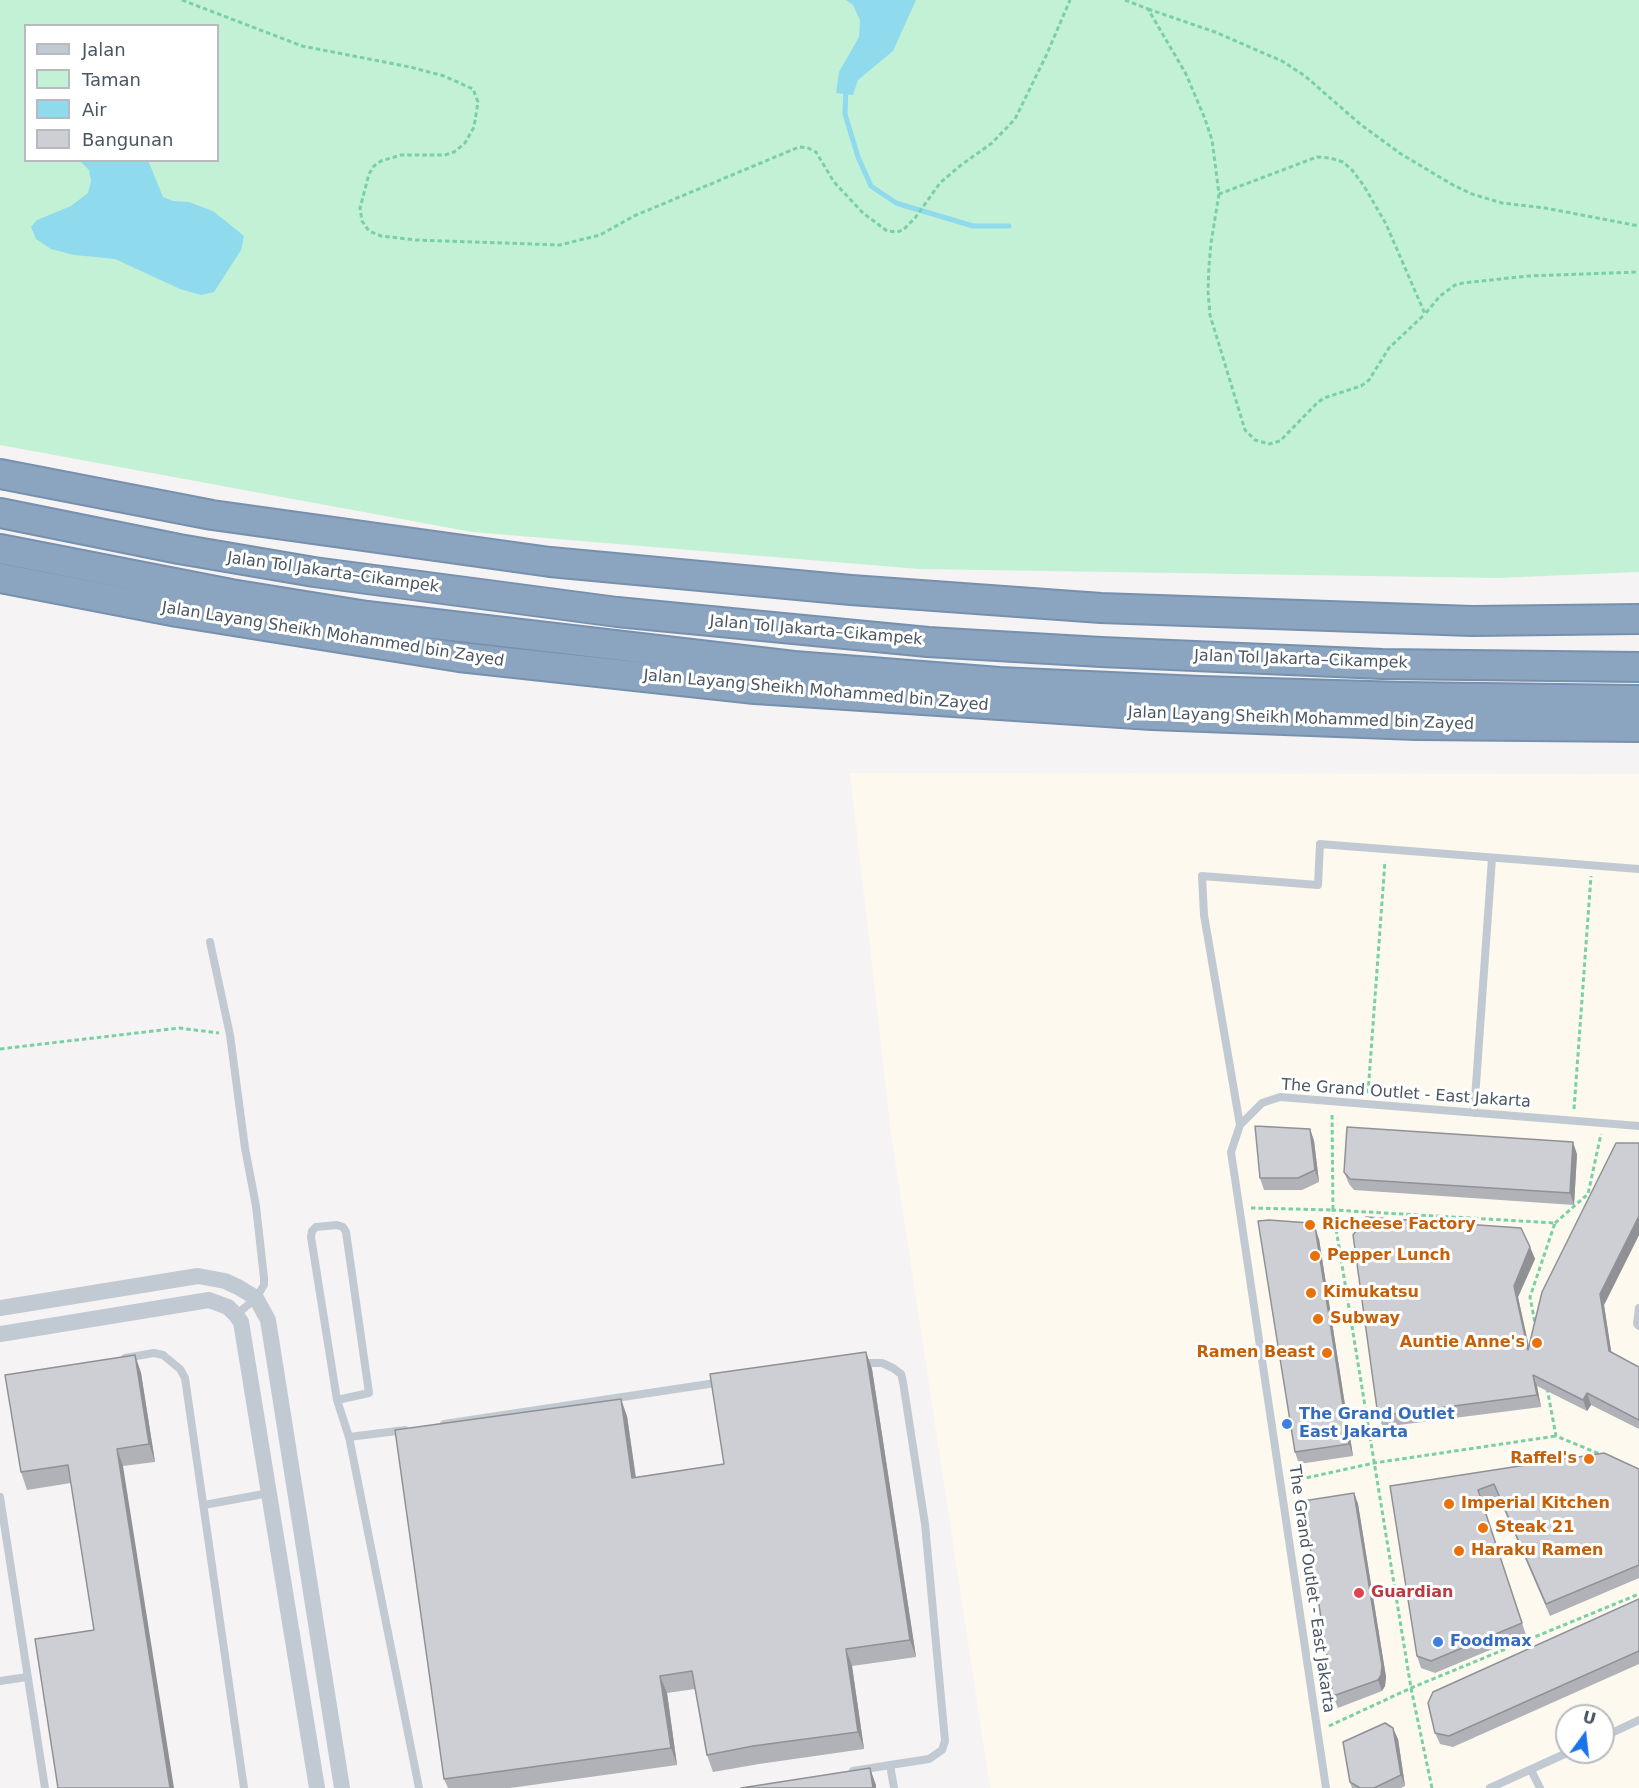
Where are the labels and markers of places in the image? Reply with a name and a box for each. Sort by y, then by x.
place label: Richeese Factory [1322,1215,1476,1235]
marker: Richeese Factory [1303,1218,1317,1232]
place label: Pepper Lunch [1327,1246,1451,1266]
marker: Pepper Lunch [1308,1249,1322,1263]
place label: Kimukatsu [1323,1283,1419,1303]
marker: Kimukatsu [1304,1286,1318,1300]
place label: Subway [1330,1309,1400,1329]
marker: Subway [1311,1312,1325,1326]
place label: Auntie Anne's [1400,1333,1525,1353]
marker: Auntie Anne's [1530,1336,1544,1350]
place label: Ramen Beast [1196,1343,1315,1363]
marker: Ramen Beast [1320,1346,1334,1360]
place label: The Grand Outlet East Jakarta [1299,1405,1455,1443]
marker: The Grand Outlet East Jakarta [1280,1417,1294,1431]
place label: Raffel's [1510,1449,1577,1469]
marker: Raffel's [1582,1452,1596,1466]
place label: Imperial Kitchen [1461,1494,1610,1514]
marker: Imperial Kitchen [1442,1497,1456,1511]
place label: Steak 21 [1495,1518,1574,1538]
marker: Steak 21 [1476,1521,1490,1535]
place label: Haraku Ramen [1471,1541,1604,1561]
marker: Haraku Ramen [1452,1544,1466,1558]
place label: Guardian [1371,1583,1453,1603]
marker: Guardian [1352,1586,1366,1600]
place label: Foodmax [1450,1632,1532,1652]
marker: Foodmax [1431,1635,1445,1649]

